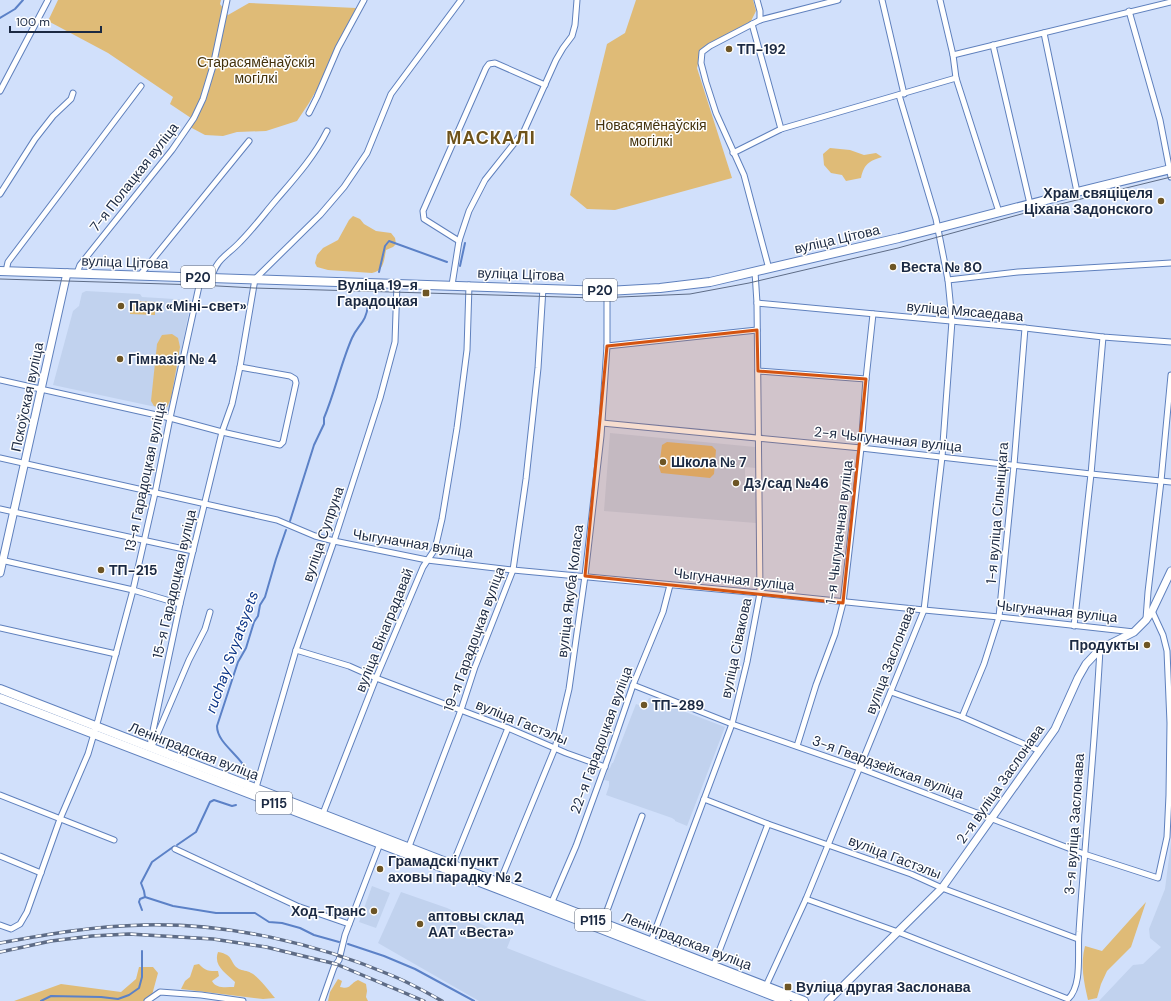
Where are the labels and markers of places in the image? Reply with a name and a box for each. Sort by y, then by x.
place label: ТП-192 [737,40,786,58]
marker: ТП-192 [724,44,734,54]
place label: Храм свяціцеля Ціхана Задонского [1024,184,1153,218]
marker: Храм свяціцеля Ціхана Задонского [1156,196,1166,206]
place label: Веста № 80 [901,258,982,276]
marker: Веста № 80 [888,262,898,272]
place label: Вуліца 19-я Гарадоцкая [337,276,418,310]
marker: Вуліца 19-я Гарадоцкая [421,288,431,298]
place label: Парк «Міні-свет» [129,297,247,315]
marker: Парк «Міні-свет» [116,301,126,311]
place label: Гімназія № 4 [128,350,217,368]
marker: Гімназія № 4 [115,354,125,364]
place label: Школа № 7 [671,453,747,471]
marker: Школа № 7 [658,457,668,467]
place label: Дз/сад №46 [744,474,829,492]
marker: Дз/сад №46 [731,478,741,488]
place label: ТП-215 [109,561,158,579]
marker: ТП-215 [96,565,106,575]
place label: Продукты [1069,636,1139,654]
marker: Продукты [1142,640,1152,650]
place label: ТП-289 [652,696,704,714]
marker: ТП-289 [639,700,649,710]
place label: Грамадскі пункт аховы парадку № 2 [388,852,522,886]
marker: Грамадскі пункт аховы парадку № 2 [375,864,385,874]
place label: Ход-Транс [291,902,366,920]
marker: Ход-Транс [369,906,379,916]
place label: аптовы склад ААТ «Веста» [428,907,524,941]
marker: аптовы склад ААТ «Веста» [415,919,425,929]
place label: Вуліца другая Заслонава [796,978,971,996]
marker: Вуліца другая Заслонава [783,982,793,992]

